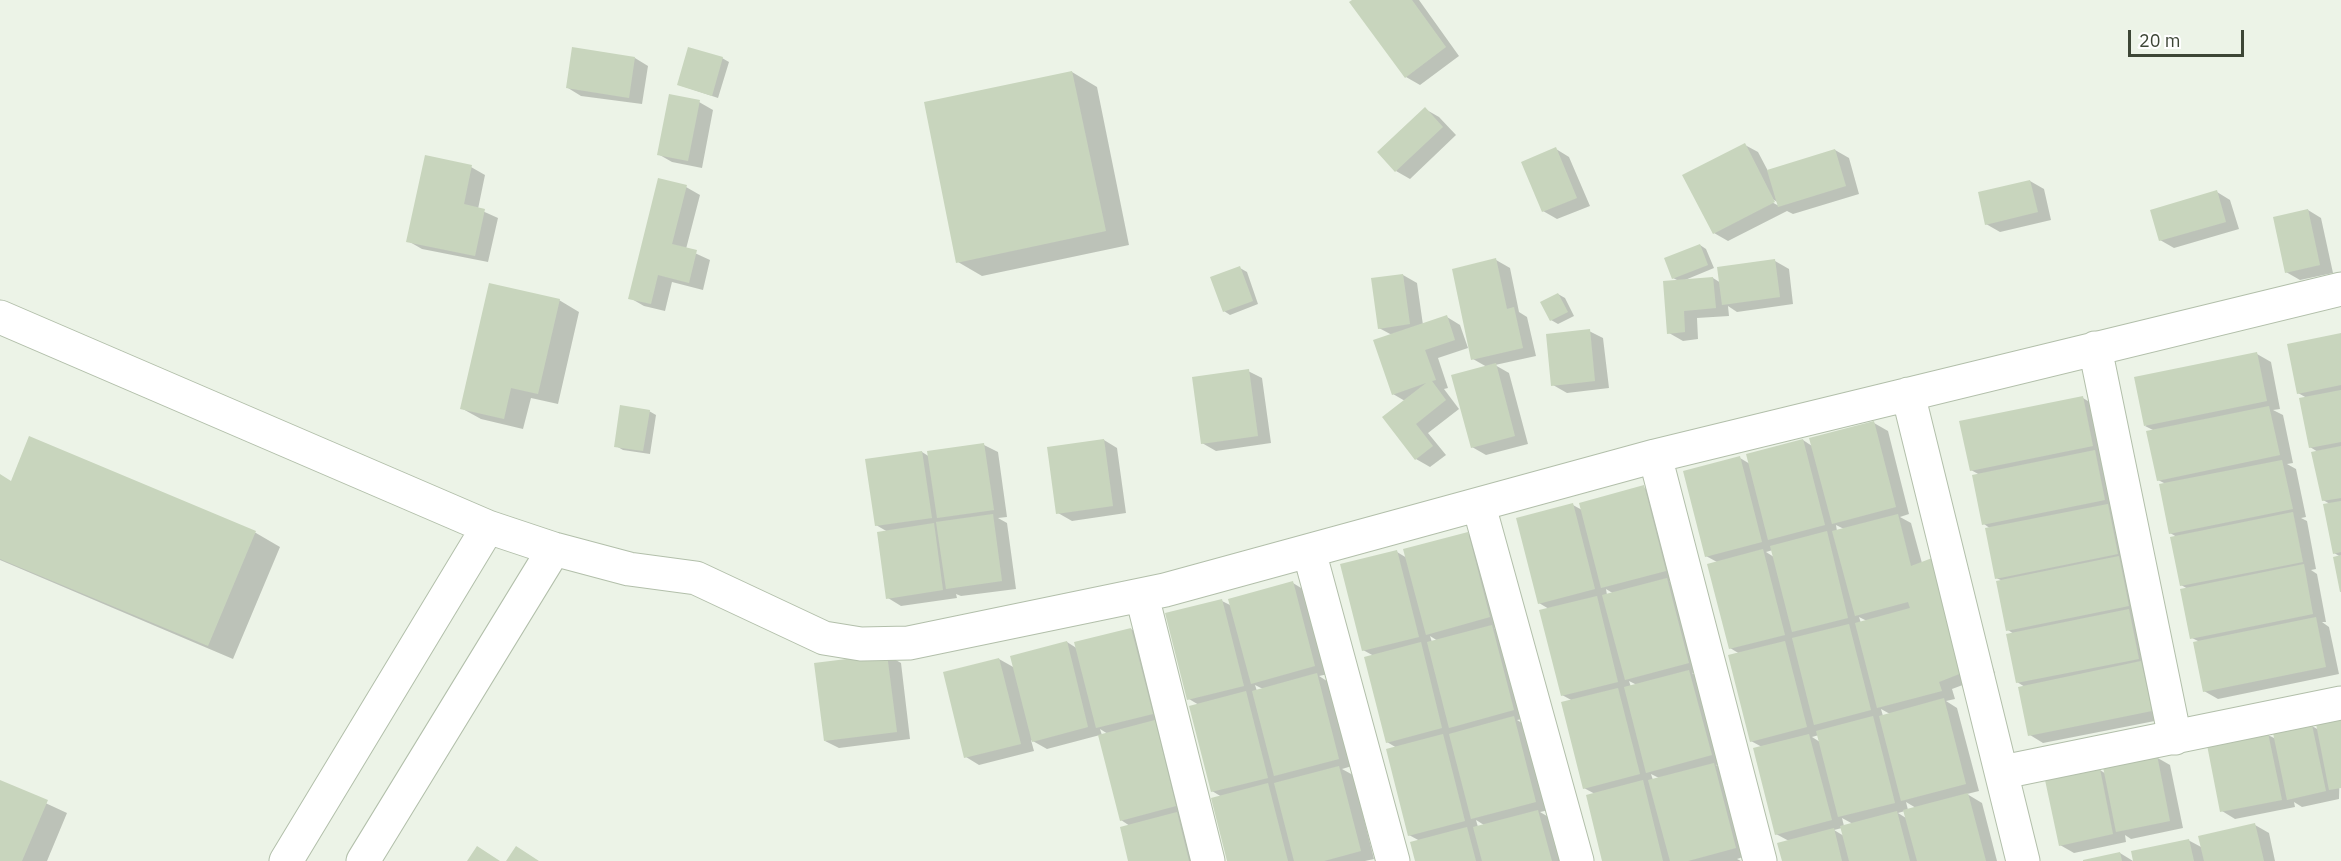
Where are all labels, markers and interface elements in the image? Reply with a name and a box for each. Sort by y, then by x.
scale bar [2131,18,2246,56]
text: 20 m [2139,29,2181,52]

